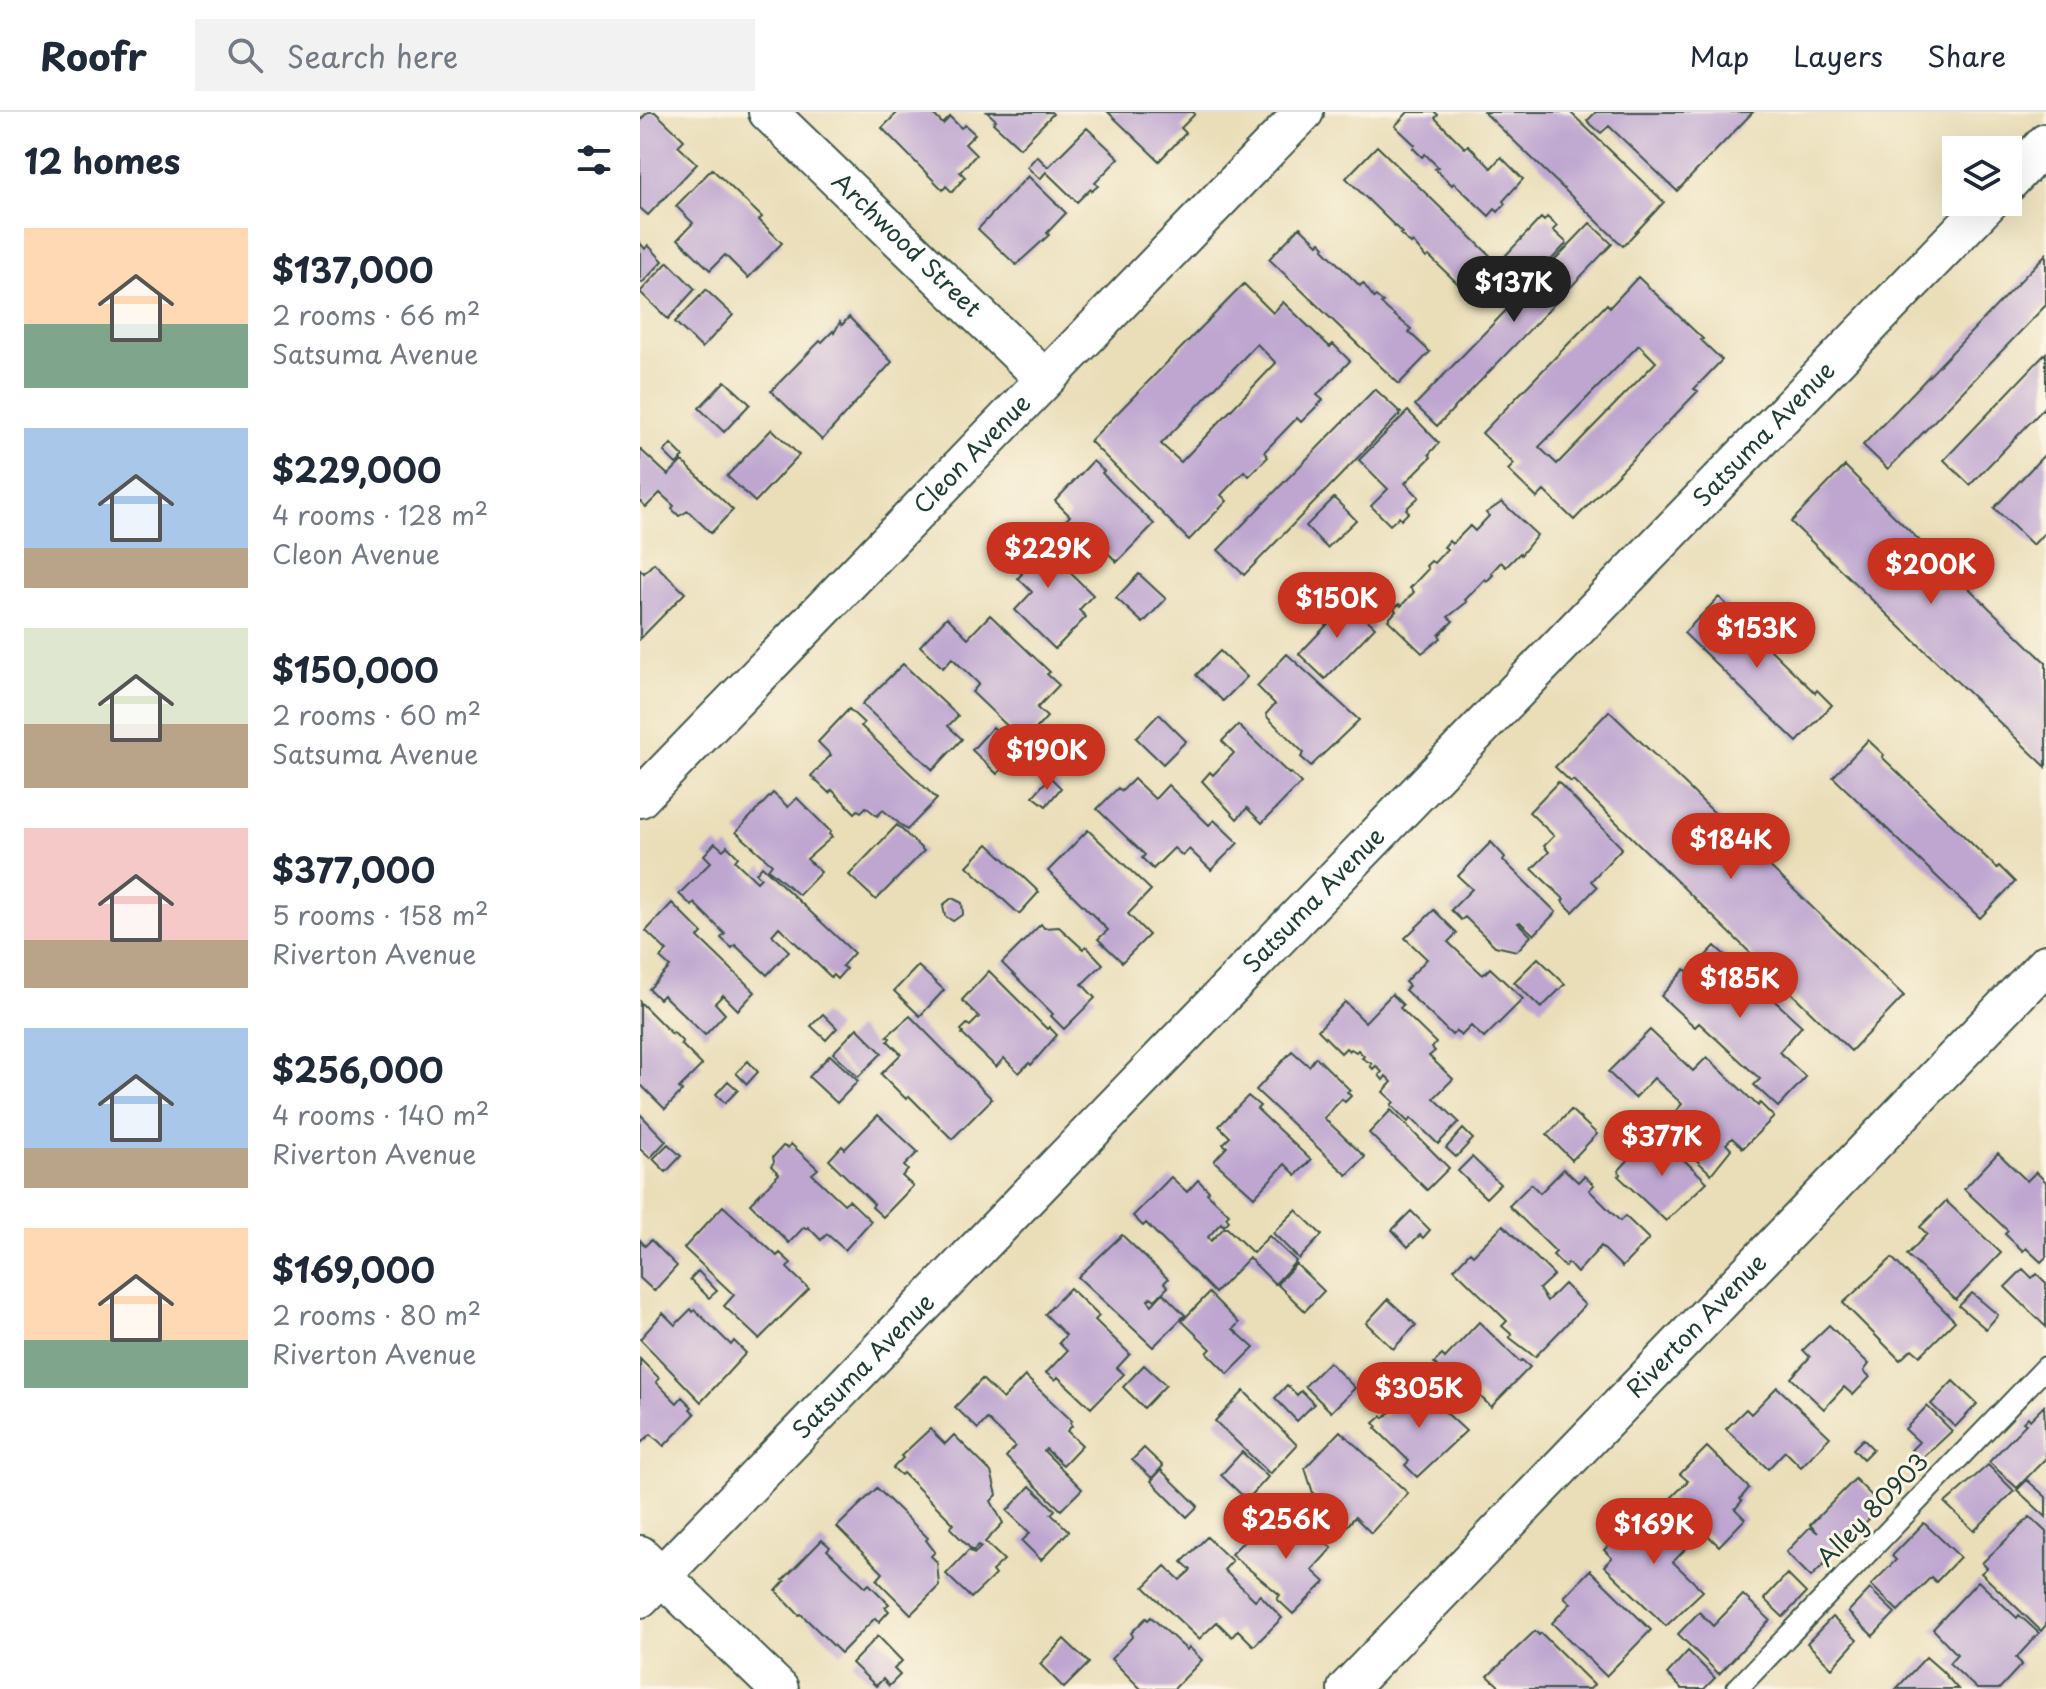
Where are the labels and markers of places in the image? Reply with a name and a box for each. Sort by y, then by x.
pin: $137K [1458,256,1570,324]
pin: $229K [992,522,1104,590]
pin: $200K [1875,538,1987,606]
pin: $150K [1281,572,1393,640]
pin: $153K [1701,602,1813,670]
pin: $190K [991,724,1103,792]
pin: $184K [1675,813,1787,881]
pin: $185K [1684,952,1796,1020]
pin: $377K [1606,1110,1718,1178]
pin: $305K [1363,1362,1475,1430]
pin: $256K [1230,1493,1342,1561]
pin: $169K [1598,1498,1710,1566]

